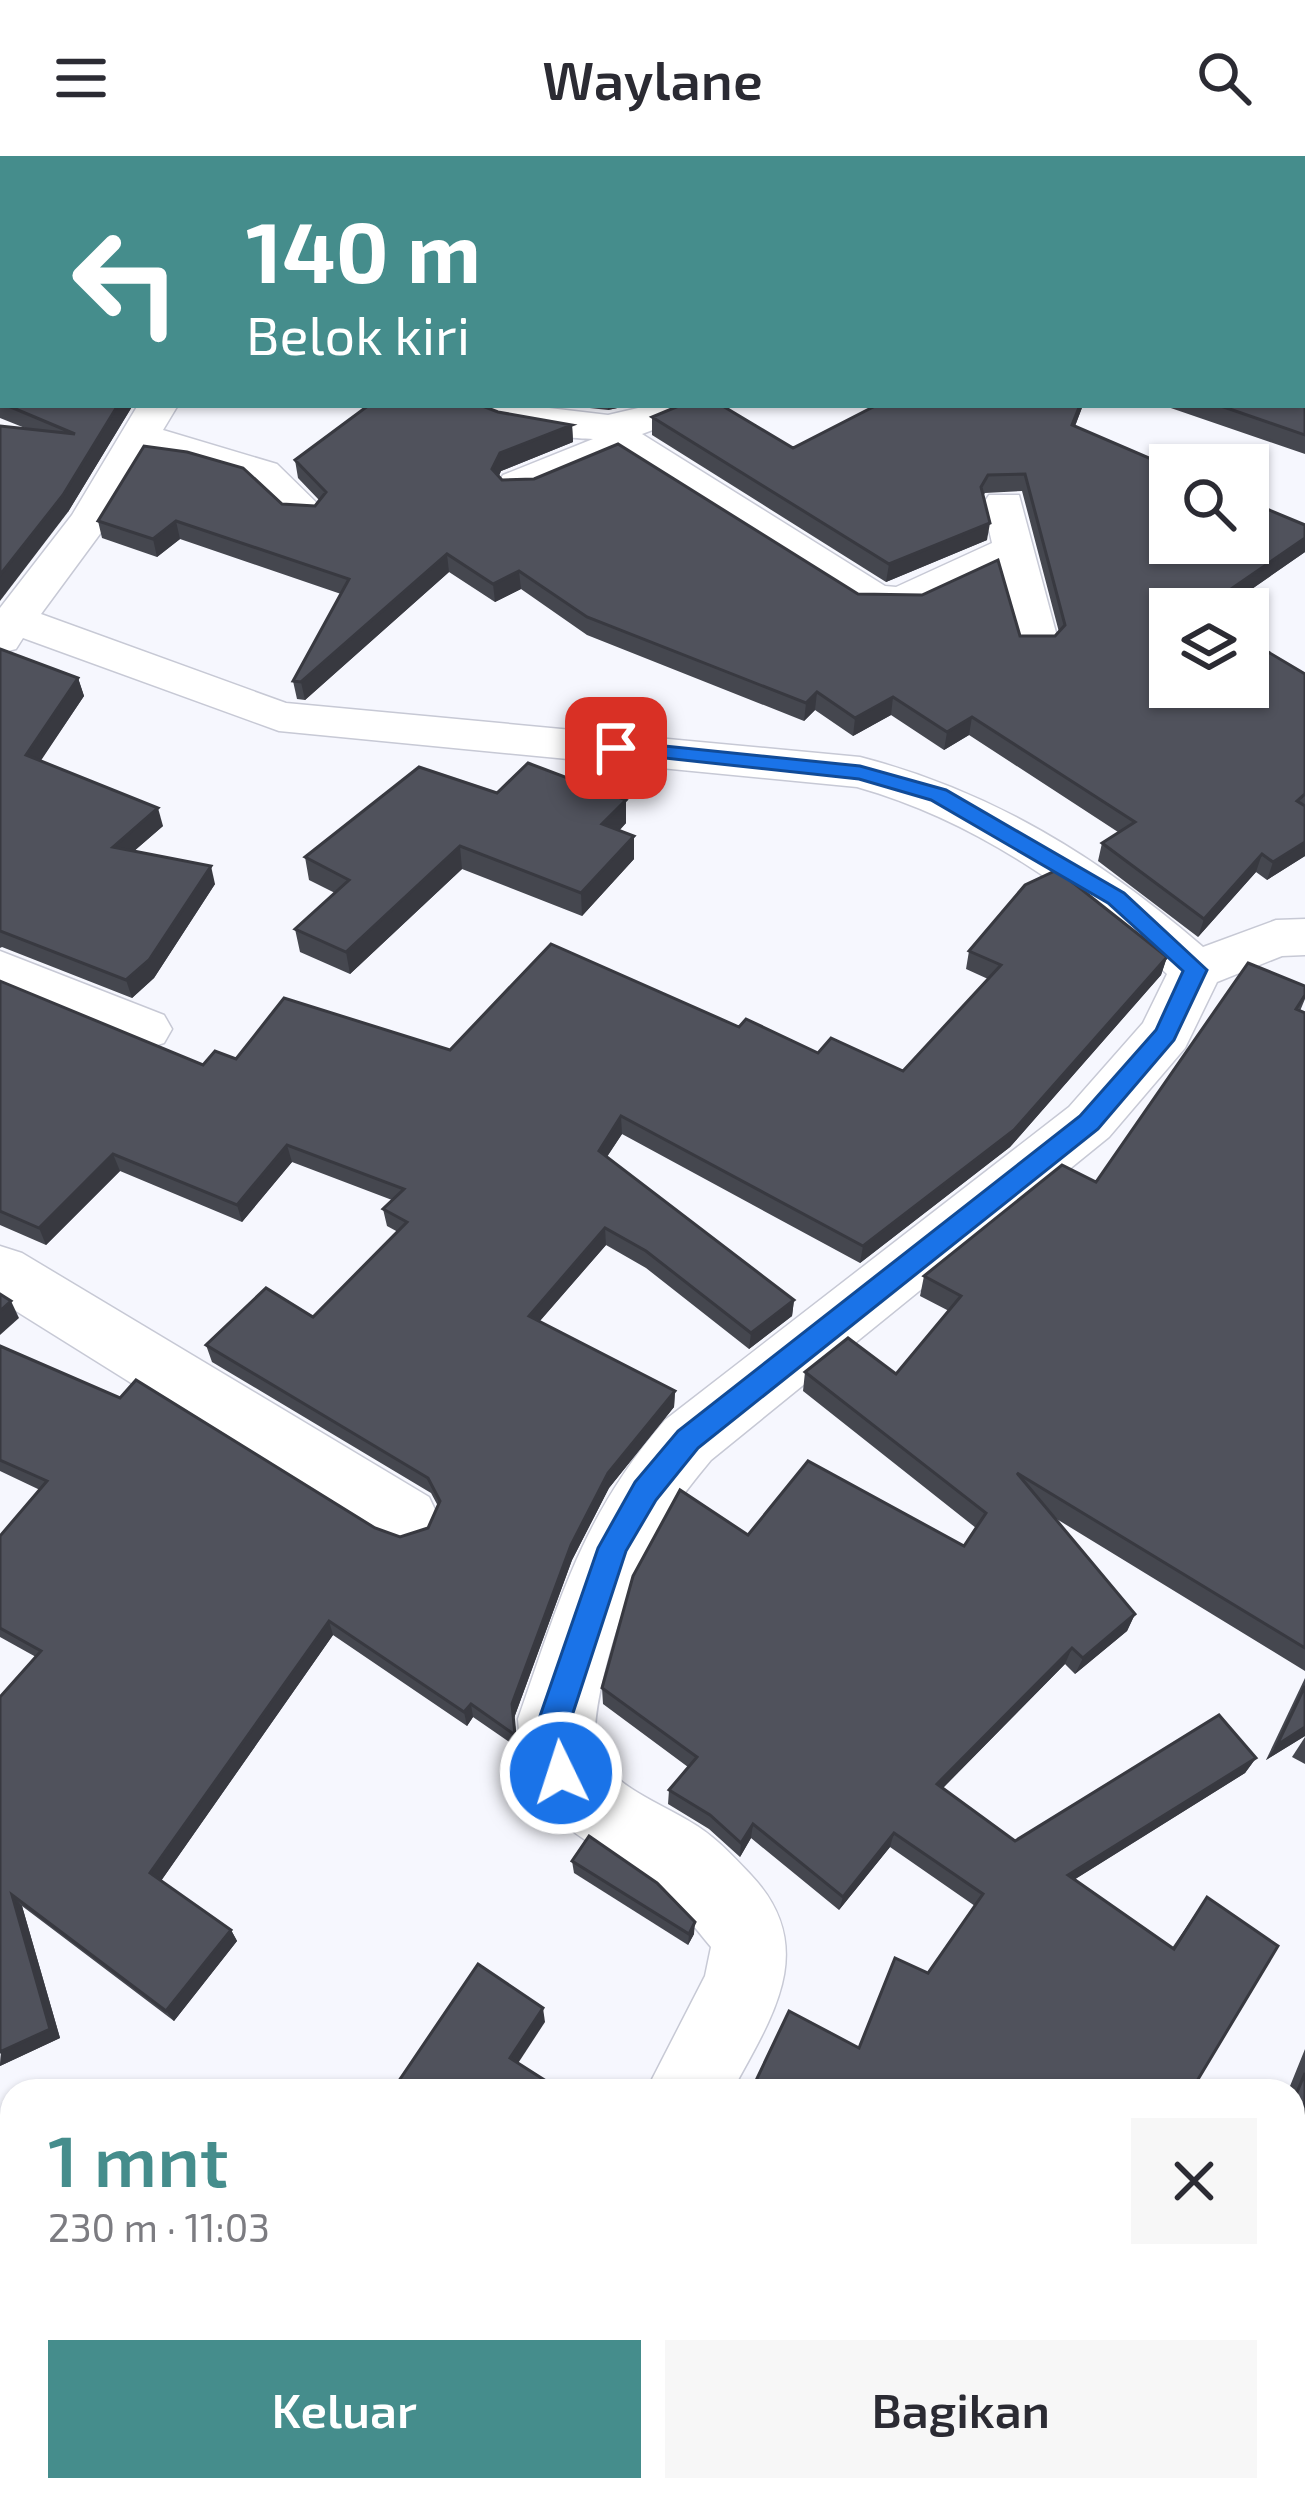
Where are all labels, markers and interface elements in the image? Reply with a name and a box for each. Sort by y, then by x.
icon: menu [48,45,114,111]
icon: search [1191,45,1257,111]
text: Waylane [542,46,763,111]
text: 140 m [246,199,481,300]
icon: left [48,204,204,360]
text: Belok kiri [246,301,470,366]
map controls [1149,444,1269,708]
button: search [1149,444,1269,564]
button: layers [1149,588,1269,708]
pin [565,697,667,799]
icon: arrive [583,715,649,781]
position arrow [498,1710,624,1836]
text: 1 mnt [48,2115,228,2201]
button: close [1131,2118,1257,2244]
text: 230 m · 11:03 [48,2203,270,2250]
button: Keluar [48,2340,641,2478]
button: Bagikan [665,2340,1257,2478]

